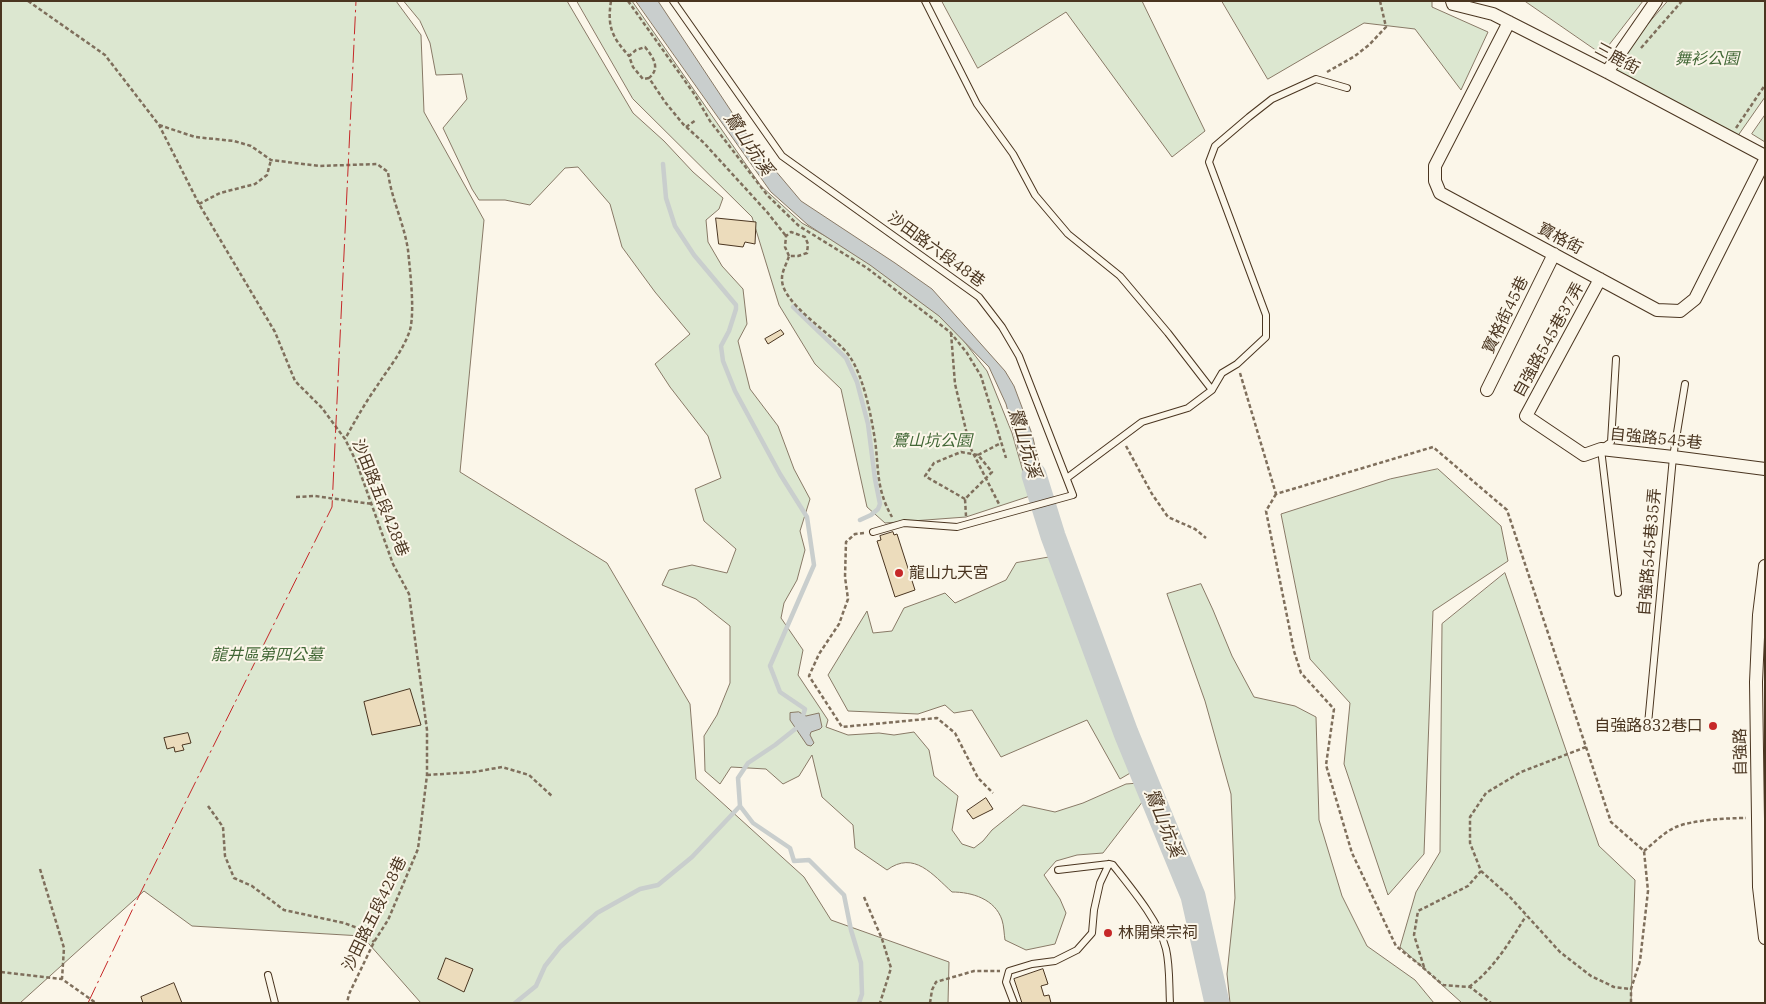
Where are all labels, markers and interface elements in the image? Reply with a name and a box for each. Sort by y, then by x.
street label: 三鹿街 [1591,39,1643,79]
park label: 舞衫公園 [1675,49,1739,69]
water label: 鷺山坑溪 [719,108,777,180]
street label: 沙田路六段48巷 [884,208,988,292]
street label: 寶格街 [1534,219,1586,259]
street label: 寶格街45巷 [1479,273,1533,357]
street label: 自強路545巷37弄 [1510,279,1588,401]
water label: 鷺山坑溪 [1003,405,1045,481]
street label: 自強路545巷 [1609,425,1703,453]
park label: 鷺山坑公園 [892,431,972,451]
street label: 沙田路五段428巷 [348,437,412,559]
street label: 自強路545巷35弄 [1635,487,1665,617]
place label: 龍山九天宮 [909,563,989,583]
marker: 龍山九天宮 [893,567,905,579]
park label: 龍井區第四公墓 [211,645,323,665]
place label: 自強路832巷口 [1594,716,1703,736]
marker: 自強路832巷口 [1707,720,1719,732]
street label: 自強路 [1731,728,1751,776]
water label: 鷺山坑溪 [1140,786,1186,860]
street label: 沙田路五段428巷 [339,854,411,974]
place label: 林開榮宗祠 [1118,923,1198,943]
marker: 林開榮宗祠 [1102,927,1114,939]

